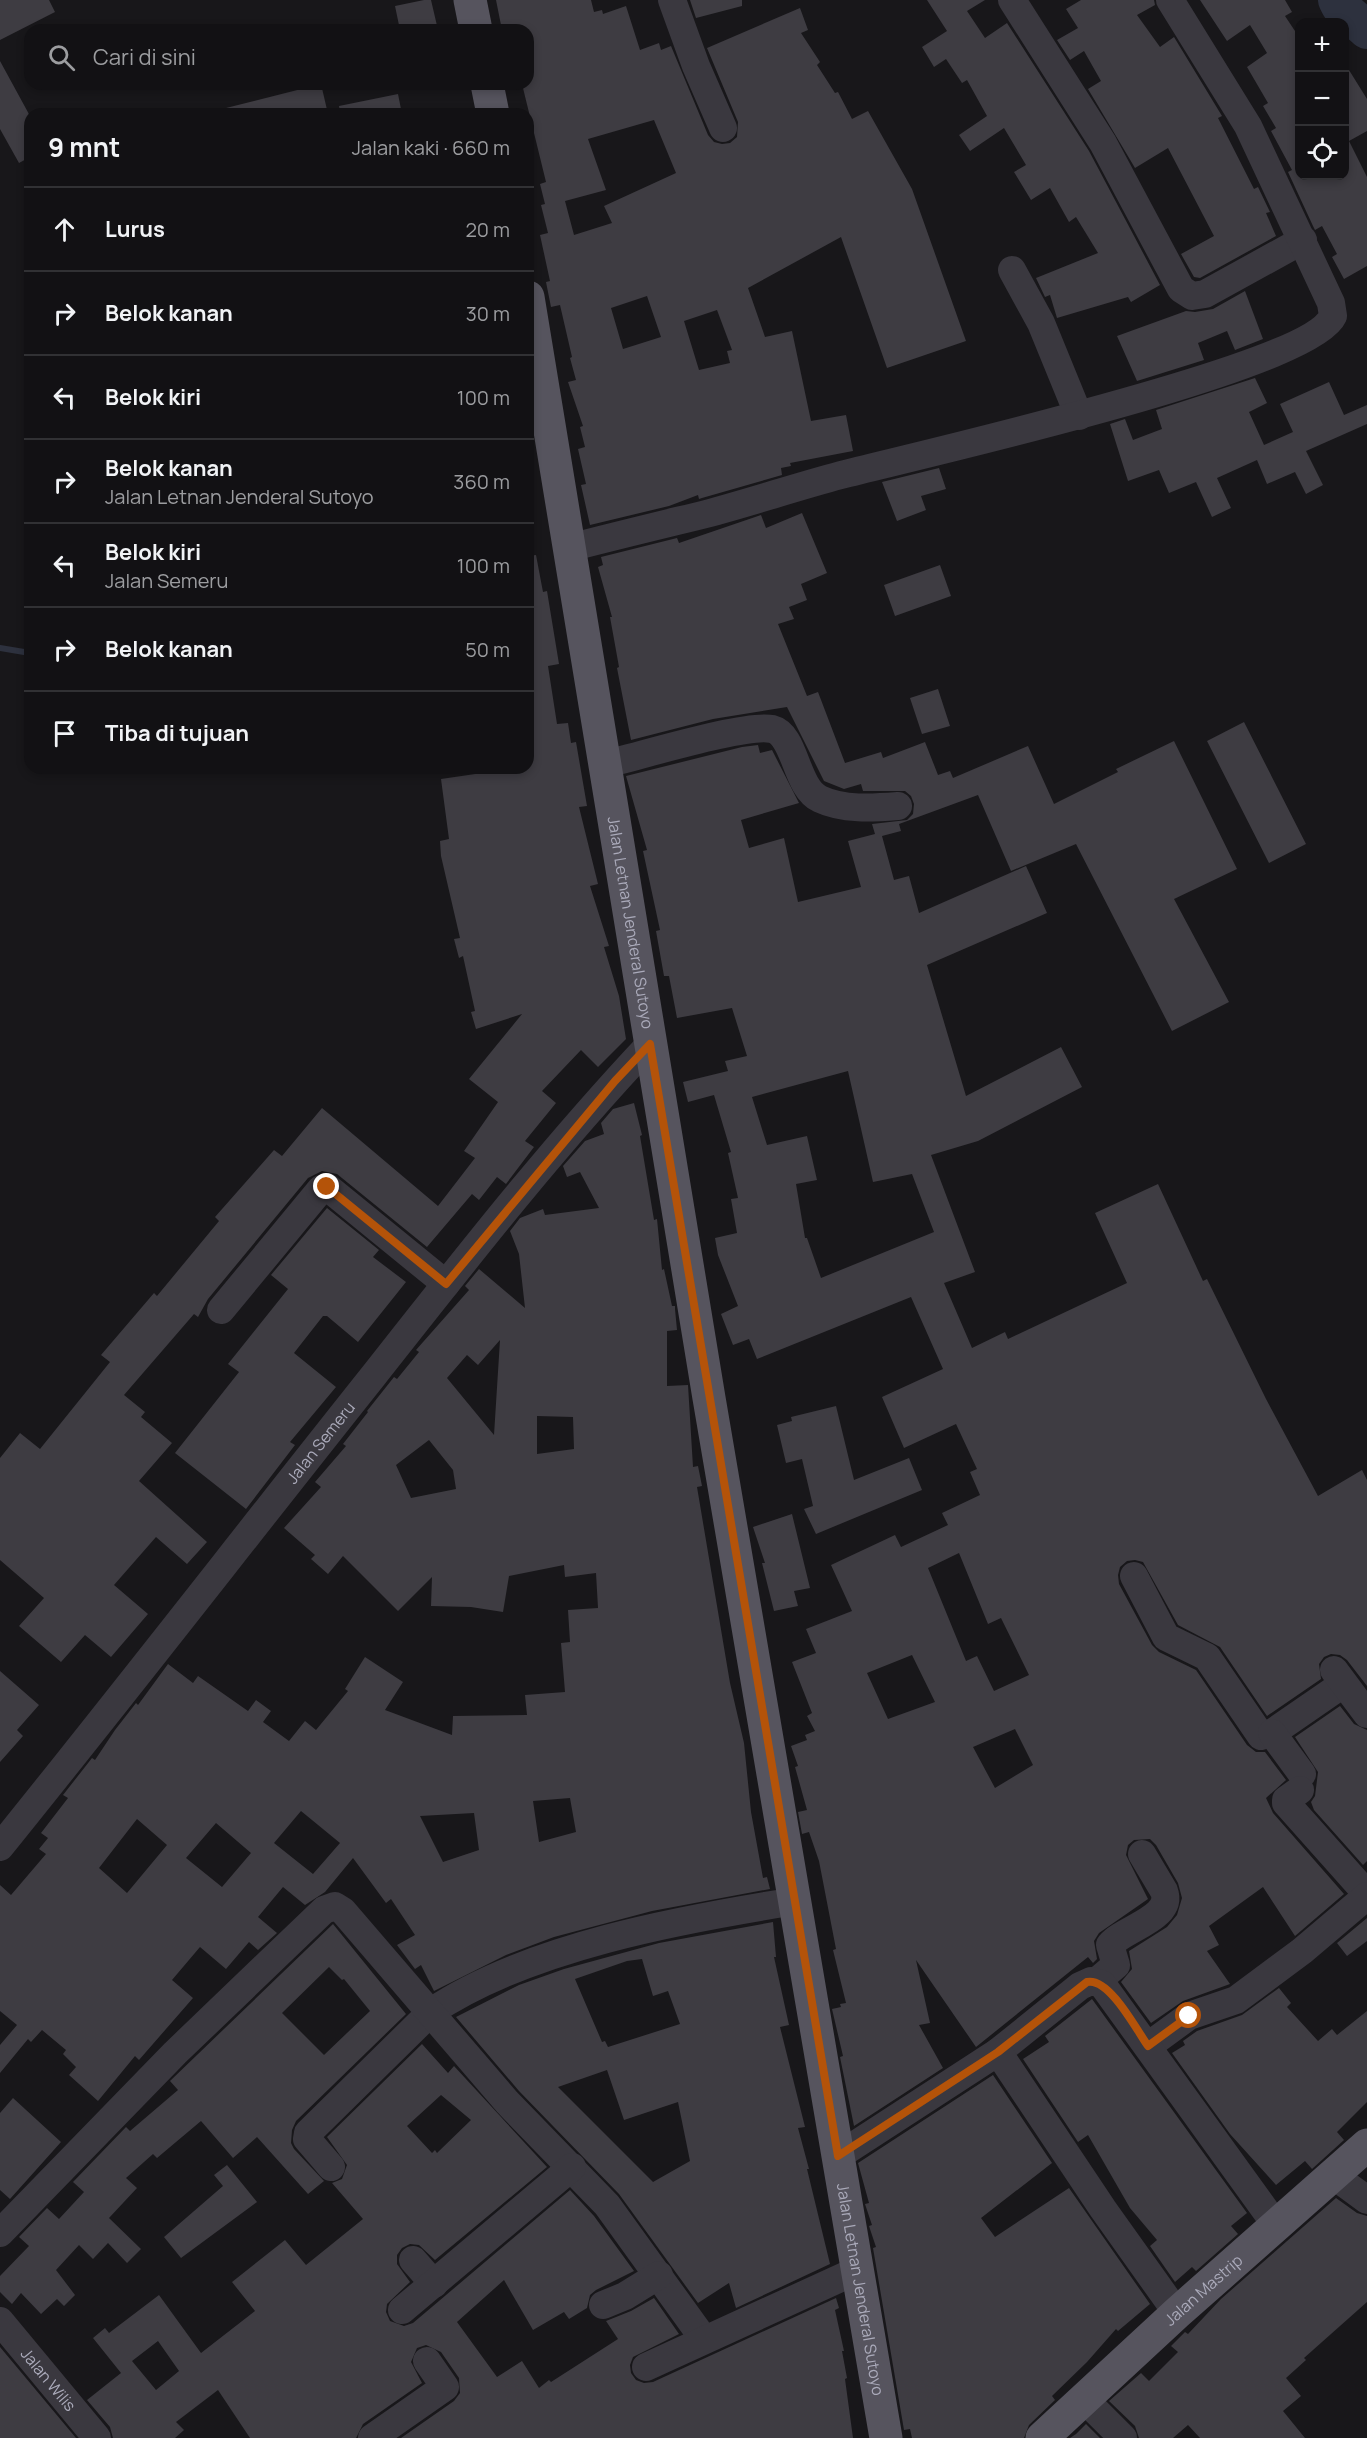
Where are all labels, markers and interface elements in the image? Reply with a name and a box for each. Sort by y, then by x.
map controls [1295,18,1349,180]
button: + [1295,18,1349,72]
search box [24,24,534,90]
icon: search [45,41,78,74]
text: Cari di sini [93,42,196,72]
button: − [1295,72,1349,126]
button: locate [1295,126,1349,180]
text: 9 mnt [48,129,120,165]
text: Jalan kaki · 660 m [352,134,510,161]
icon: ahead [48,213,81,246]
text: Lurus [105,214,165,244]
text: 20 m [465,216,510,243]
icon: right [48,297,81,330]
text: Belok kanan [105,298,233,328]
text: 30 m [466,300,510,327]
icon: left [48,381,81,414]
text: Belok kiri [105,382,201,412]
text: 100 m [457,384,510,411]
text: Belok kanan [105,453,233,483]
icon: right [48,465,81,498]
text: 360 m [453,468,510,495]
text: Jalan Letnan Jenderal Sutoyo [105,483,374,510]
text: Belok kiri [105,537,201,567]
icon: left [48,549,81,582]
text: 100 m [457,552,510,579]
text: Jalan Semeru [105,567,228,594]
icon: right [48,633,81,666]
text: Belok kanan [105,634,233,664]
text: 50 m [465,636,510,663]
icon: arrive [48,717,81,750]
text: Tiba di tujuan [105,718,249,748]
street label: Jalan Letnan Jenderal Sutoyo [603,815,659,1031]
route end [313,1173,339,1199]
street label: Jalan Semeru [281,1397,360,1488]
route start [1175,2002,1201,2028]
street label: Jalan Letnan Jenderal Sutoyo [832,2182,890,2397]
street label: Jalan Mastrip [1159,2249,1247,2331]
street label: Jalan Wilis [16,2343,81,2416]

